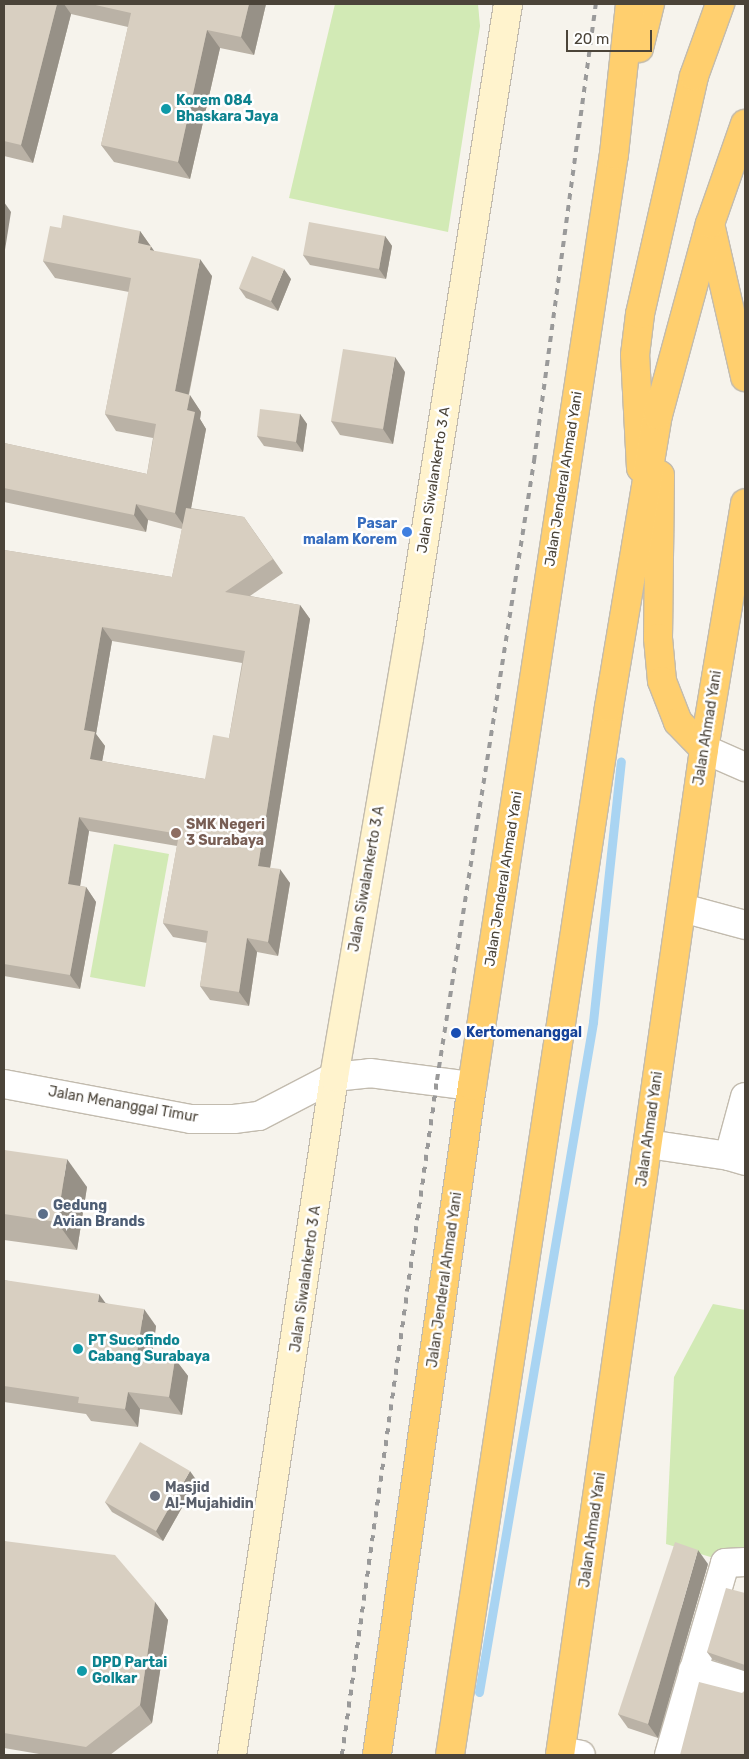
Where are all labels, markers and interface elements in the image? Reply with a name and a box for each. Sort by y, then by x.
scale bar [569,20,655,52]
text: 20 m [574,30,609,48]
place label: Korem 084 Bhaskara Jaya [176,93,278,125]
marker: Korem 084 Bhaskara Jaya [160,103,172,115]
street label: Jalan Jenderal Ahmad Yani [542,390,586,568]
street label: Jalan Siwalankerto 3 A [414,405,454,555]
place label: Pasar malam Korem [303,516,397,548]
marker: Pasar malam Korem [401,526,413,538]
street label: Jalan Ahmad Yani [691,669,725,787]
street label: Jalan Jenderal Ahmad Yani [482,790,526,968]
street label: Jalan Siwalankerto 3 A [346,805,388,953]
place label: SMK Negeri 3 Surabaya [186,817,265,850]
marker: SMK Negeri 3 Surabaya [170,827,182,839]
place label: Kertomenanggal [466,1025,582,1041]
marker: Kertomenanggal [450,1027,462,1039]
street label: Jalan Ahmad Yani [634,1070,666,1188]
street label: Jalan Menanggal Timur [47,1084,199,1126]
street label: Jalan Jenderal Ahmad Yani [424,1191,466,1369]
place label: Gedung Avian Brands [53,1198,145,1230]
street label: Jalan Siwalankerto 3 A [287,1204,325,1354]
marker: Gedung Avian Brands [37,1208,49,1220]
place label: PT Sucofindo Cabang Surabaya [88,1333,210,1365]
marker: PT Sucofindo Cabang Surabaya [72,1343,84,1355]
street label: Jalan Ahmad Yani [577,1471,609,1589]
place label: Masjid Al-Mujahidin [165,1480,254,1512]
marker: Masjid Al-Mujahidin [149,1490,161,1502]
place label: DPD Partai Golkar [92,1655,167,1688]
marker: DPD Partai Golkar [76,1665,88,1677]

